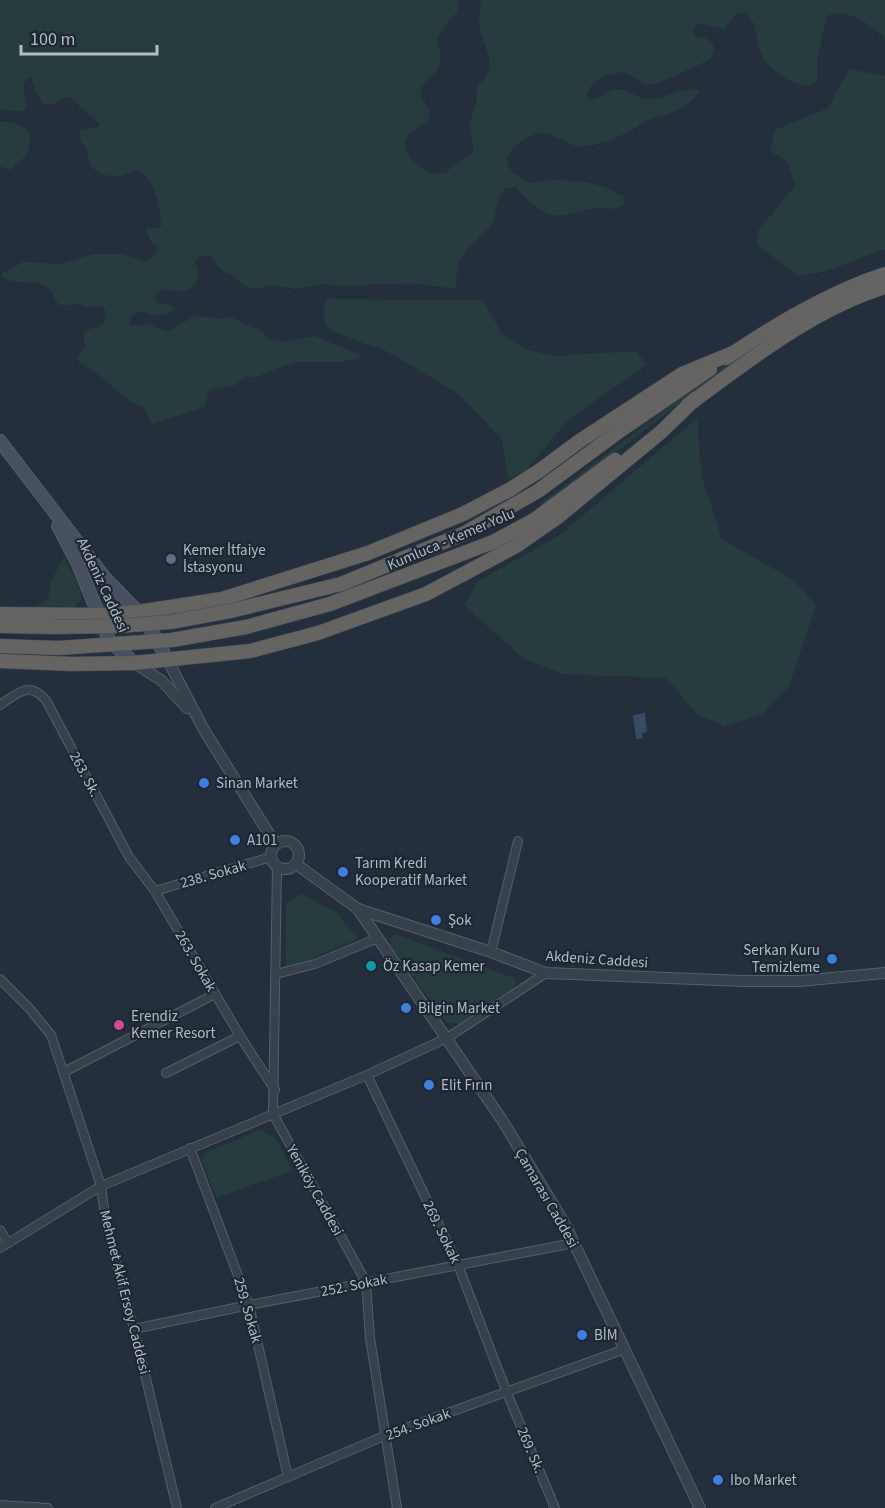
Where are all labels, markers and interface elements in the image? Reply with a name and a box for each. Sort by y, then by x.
scale bar [21,18,158,56]
text: 100 m [30,27,75,52]
street label: Kumluca - Kemer Yolu [384,503,518,576]
street label: Akdeniz Caddesi [71,534,134,636]
place label: Kemer İtfaiye İstasyonu [183,540,266,578]
marker: Kemer İtfaiye İstasyonu [164,552,178,566]
street label: 263. Sk. [64,748,105,801]
place label: Sinan Market [216,773,298,794]
marker: Sinan Market [197,776,211,790]
place label: A101 [247,830,278,851]
marker: A101 [228,833,242,847]
place label: Tarım Kredi Kooperatif Market [355,853,467,891]
street label: 238. Sokak [178,855,249,894]
marker: Tarım Kredi Kooperatif Market [336,865,350,879]
place label: Şok [448,910,472,931]
marker: Şok [429,913,443,927]
street label: 263. Sokak [170,927,222,996]
place label: Serkan Kuru Temizleme [743,940,820,978]
street label: Akdeniz Caddesi [545,945,649,974]
marker: Serkan Kuru Temizleme [825,952,839,966]
place label: Öz Kasap Kemer [383,956,486,977]
marker: Öz Kasap Kemer [364,959,378,973]
place label: Bilgin Market [418,998,500,1019]
marker: Bilgin Market [399,1001,413,1015]
place label: Erendiz Kemer Resort [131,1006,216,1044]
marker: Erendiz Kemer Resort [112,1018,126,1032]
place label: Elit Fırın [441,1075,492,1096]
marker: Elit Fırın [422,1078,436,1092]
street label: Yeniköy Caddesi [280,1140,348,1240]
street label: Çamarası Caddesi [510,1145,584,1252]
street label: 269. Sokak [417,1197,466,1268]
street label: Mehmet Akif Ersoy Caddesi [94,1208,155,1376]
street label: 252. Sokak [319,1269,390,1302]
street label: 259. Sokak [228,1275,267,1346]
place label: BİM [594,1325,618,1346]
marker: BİM [575,1328,589,1342]
street label: 254. Sokak [383,1403,454,1446]
street label: 269. Sk. [511,1424,550,1477]
place label: Ibo Market [730,1470,797,1491]
marker: Ibo Market [711,1473,725,1487]

